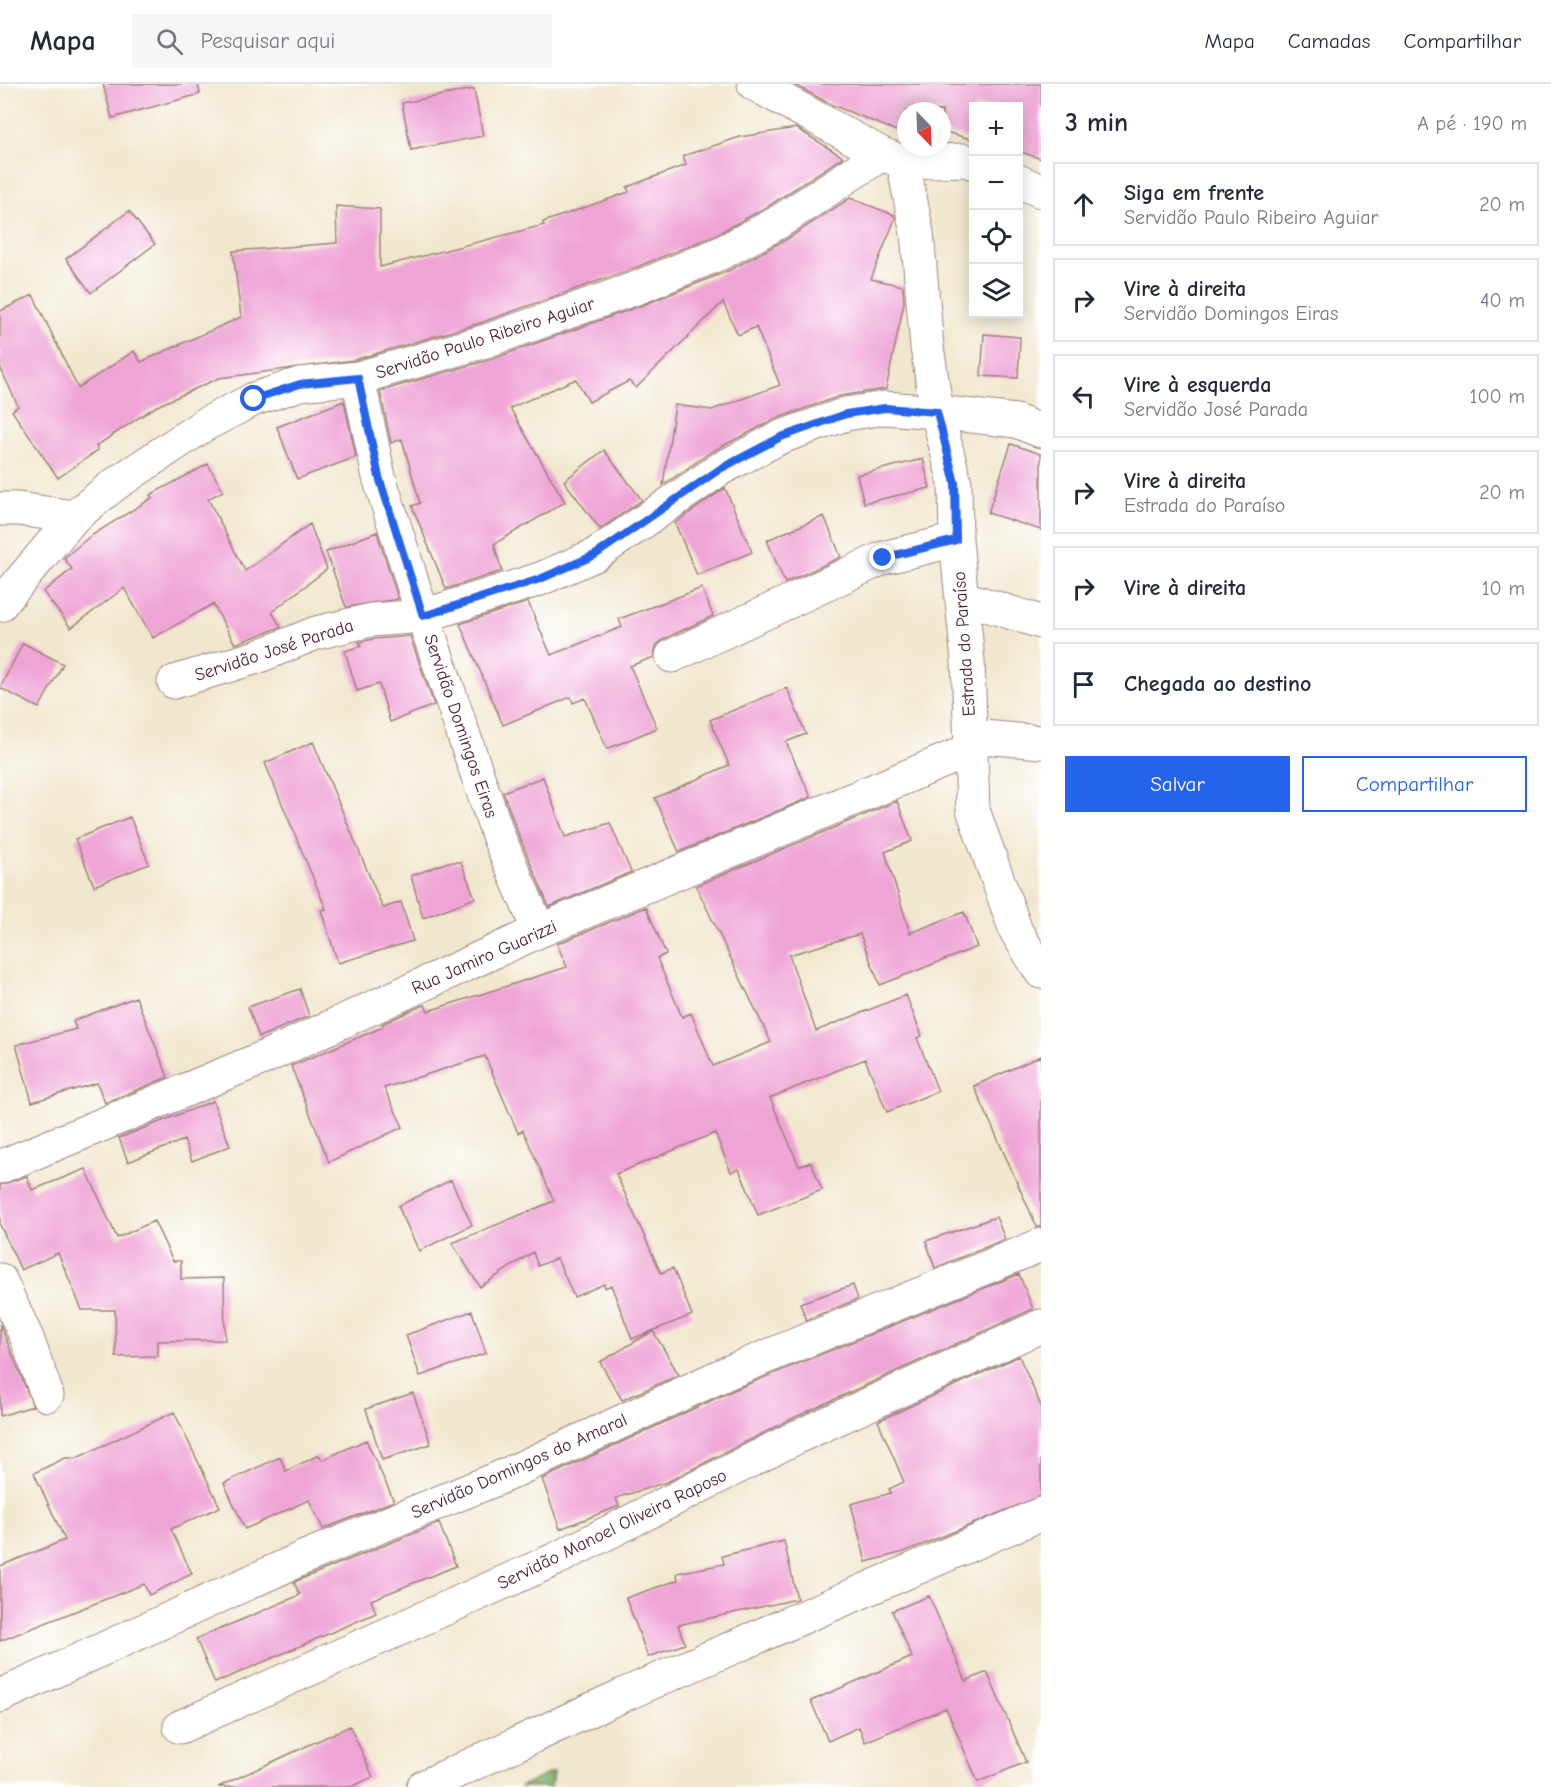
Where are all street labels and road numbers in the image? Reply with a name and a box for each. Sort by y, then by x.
street label: Servidão Paulo Ribeiro Aguiar [373,293,598,384]
street label: Estrada do Paraíso [949,571,980,717]
street label: Servidão José Parada [192,615,356,686]
street label: Servidão Domingos Eiras [419,632,502,821]
street label: Rua Jamiro Guarizzi [408,916,560,999]
street label: Servidão Domingos do Amaral [408,1409,630,1524]
street label: Servidão Manoel Oliveira Raposo [494,1465,730,1594]

